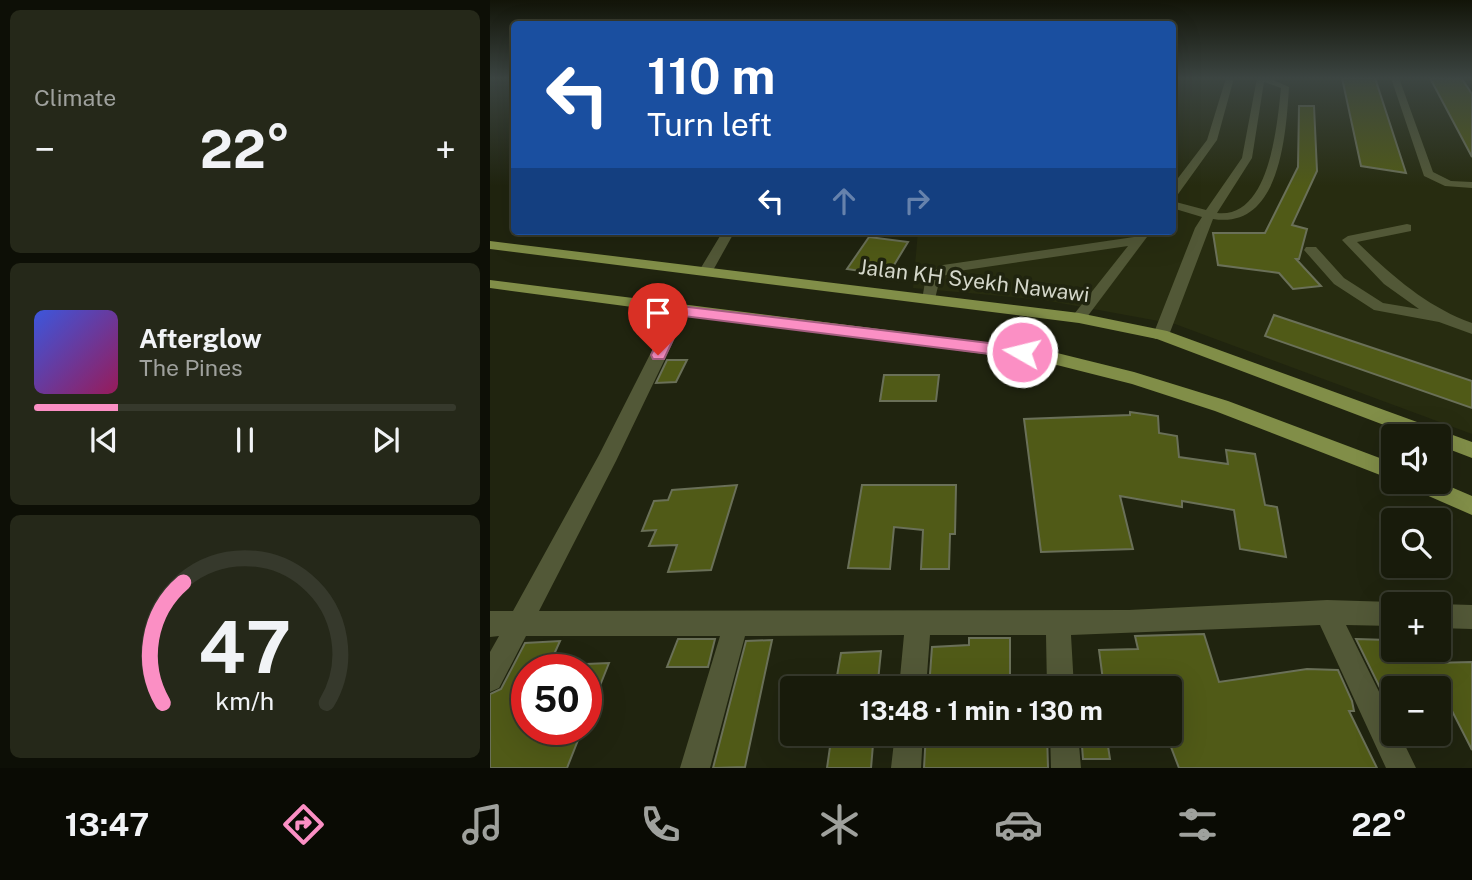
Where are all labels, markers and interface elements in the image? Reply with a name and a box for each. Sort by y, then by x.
text: 110 m [647,47,775,105]
icon: left [532,49,623,140]
text: Climate [34,84,116,111]
text: Turn left [647,106,772,143]
text: 22° [200,119,290,180]
text: − [34,127,55,172]
text: + [435,127,456,172]
icon: left [752,182,790,220]
icon: ahead [825,182,863,220]
icon: right [898,182,936,220]
street label: Jalan KH Syekh Nawawi [857,254,1091,307]
pin [628,283,688,355]
icon: arrive [639,294,677,332]
position arrow [985,315,1059,389]
text: Afterglow [139,323,262,354]
text: The Pines [139,354,243,381]
icon: previous [85,421,123,459]
icon: pause [226,421,264,459]
icon: next [367,421,405,459]
map controls [1381,424,1451,746]
button: sound [1381,424,1451,494]
button: search [1381,508,1451,578]
button: + [1381,592,1451,662]
text: 47 [198,604,292,689]
speed limit sign: 50 [511,654,602,745]
button: − [1381,676,1451,746]
text: km/h [216,685,274,715]
text: 13:48 · 1 min · 130 m [859,695,1103,726]
icon: directions [279,800,328,849]
icon: music [458,800,507,849]
icon: phone [636,800,685,849]
icon: climate [815,800,864,849]
icon: car [994,800,1043,849]
icon: filters [1173,800,1222,849]
text: 13:47 [65,806,149,843]
text: 22° [1351,806,1407,843]

